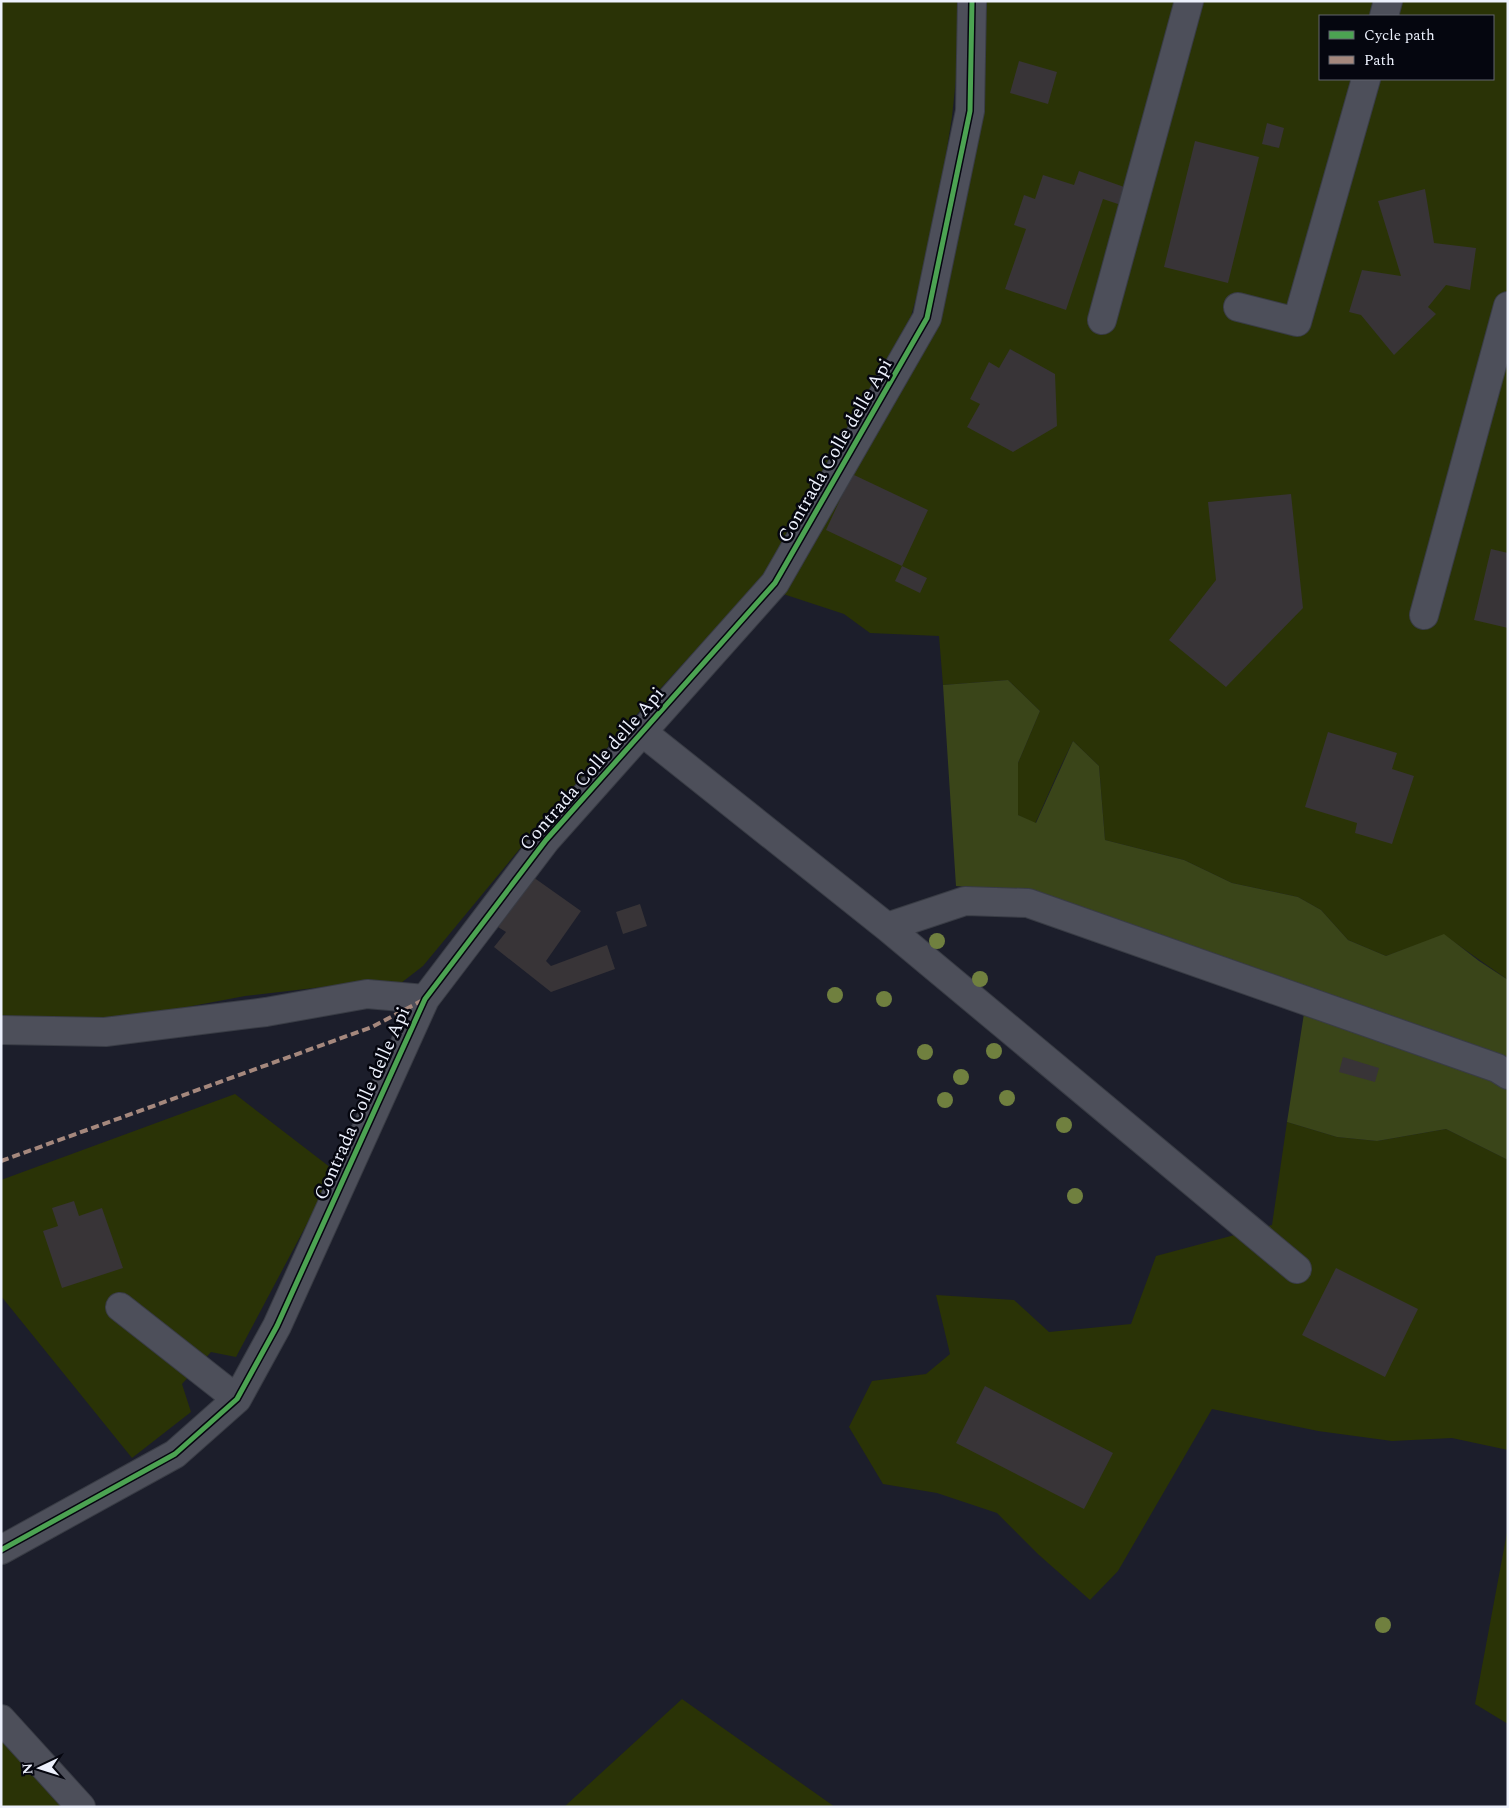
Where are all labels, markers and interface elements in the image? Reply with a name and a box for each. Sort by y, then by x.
legend [1319,15,1494,80]
text: Cycle path [1364,24,1435,47]
text: Path [1364,49,1395,72]
street label: Contrada Colle delle Api [771,353,900,548]
street label: Contrada Colle delle Api [513,681,672,857]
street label: Contrada Colle delle Api [307,1002,418,1205]
north arrow [15,1743,65,1793]
text: N [17,1762,38,1775]

